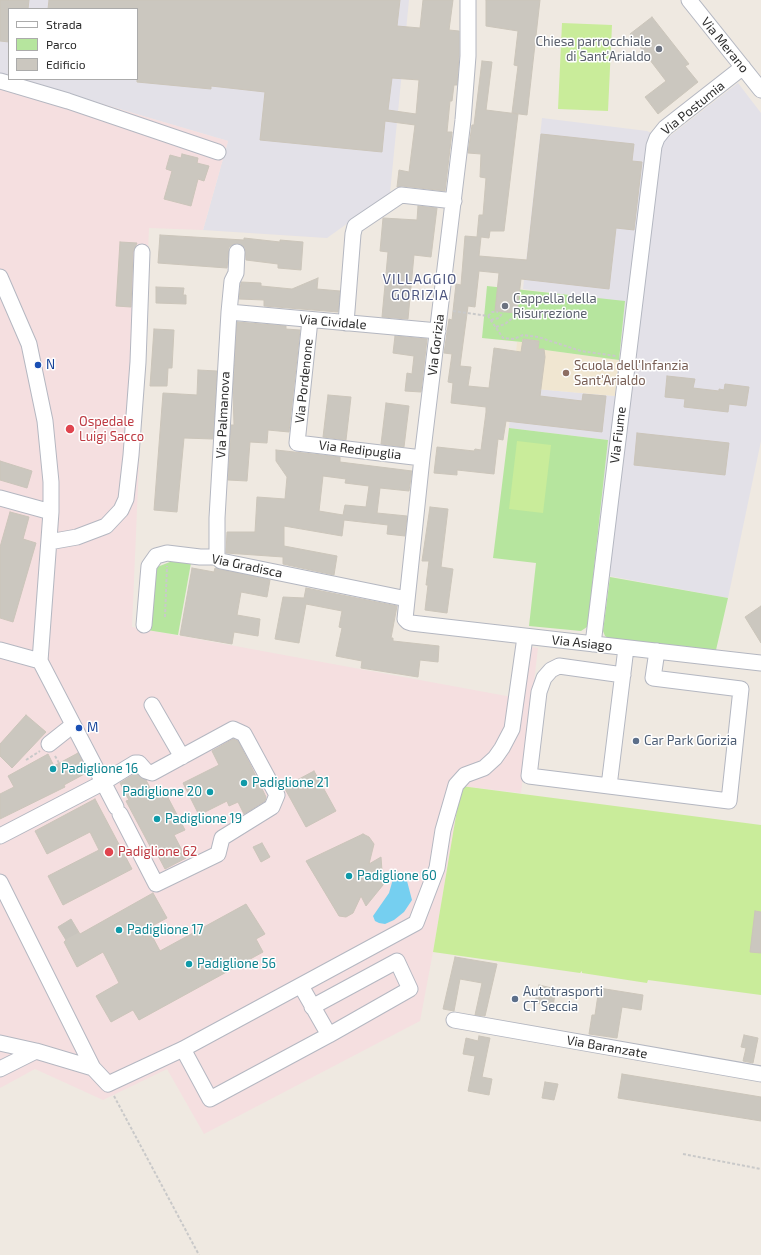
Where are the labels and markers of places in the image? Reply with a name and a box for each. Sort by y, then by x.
place label: Chiesa parrocchiale di Sant'Arialdo [536,34,651,65]
marker: Chiesa parrocchiale di Sant'Arialdo [654,44,664,54]
place label: Cappella della Risurrezione [513,291,597,322]
marker: Cappella della Risurrezione [500,301,510,311]
place label: N [46,357,55,373]
place label: Scuola dell'Infanzia Sant'Arialdo [574,358,689,389]
marker: N [33,360,43,370]
marker: Scuola dell'Infanzia Sant'Arialdo [561,368,571,378]
place label: Ospedale Luigi Sacco [79,414,144,445]
marker: Ospedale Luigi Sacco [64,423,76,435]
place label: M [87,720,98,736]
marker: M [74,723,84,733]
place label: Car Park Gorizia [644,733,737,749]
marker: Car Park Gorizia [631,736,641,746]
place label: Padiglione 16 [61,761,138,777]
marker: Padiglione 16 [48,764,58,774]
place label: Padiglione 21 [252,775,329,791]
marker: Padiglione 21 [239,778,249,788]
place label: Padiglione 20 [122,784,202,800]
marker: Padiglione 20 [205,787,215,797]
place label: Padiglione 19 [165,811,242,827]
marker: Padiglione 19 [152,814,162,824]
place label: Padiglione 62 [118,844,197,860]
marker: Padiglione 62 [103,846,115,858]
place label: Padiglione 60 [357,868,437,884]
marker: Padiglione 60 [344,871,354,881]
place label: Padiglione 17 [127,922,203,938]
marker: Padiglione 17 [114,925,124,935]
place label: Padiglione 56 [197,956,276,972]
marker: Padiglione 56 [184,959,194,969]
place label: Autotrasporti CT Seccia [523,984,603,1015]
marker: Autotrasporti CT Seccia [510,994,520,1004]

